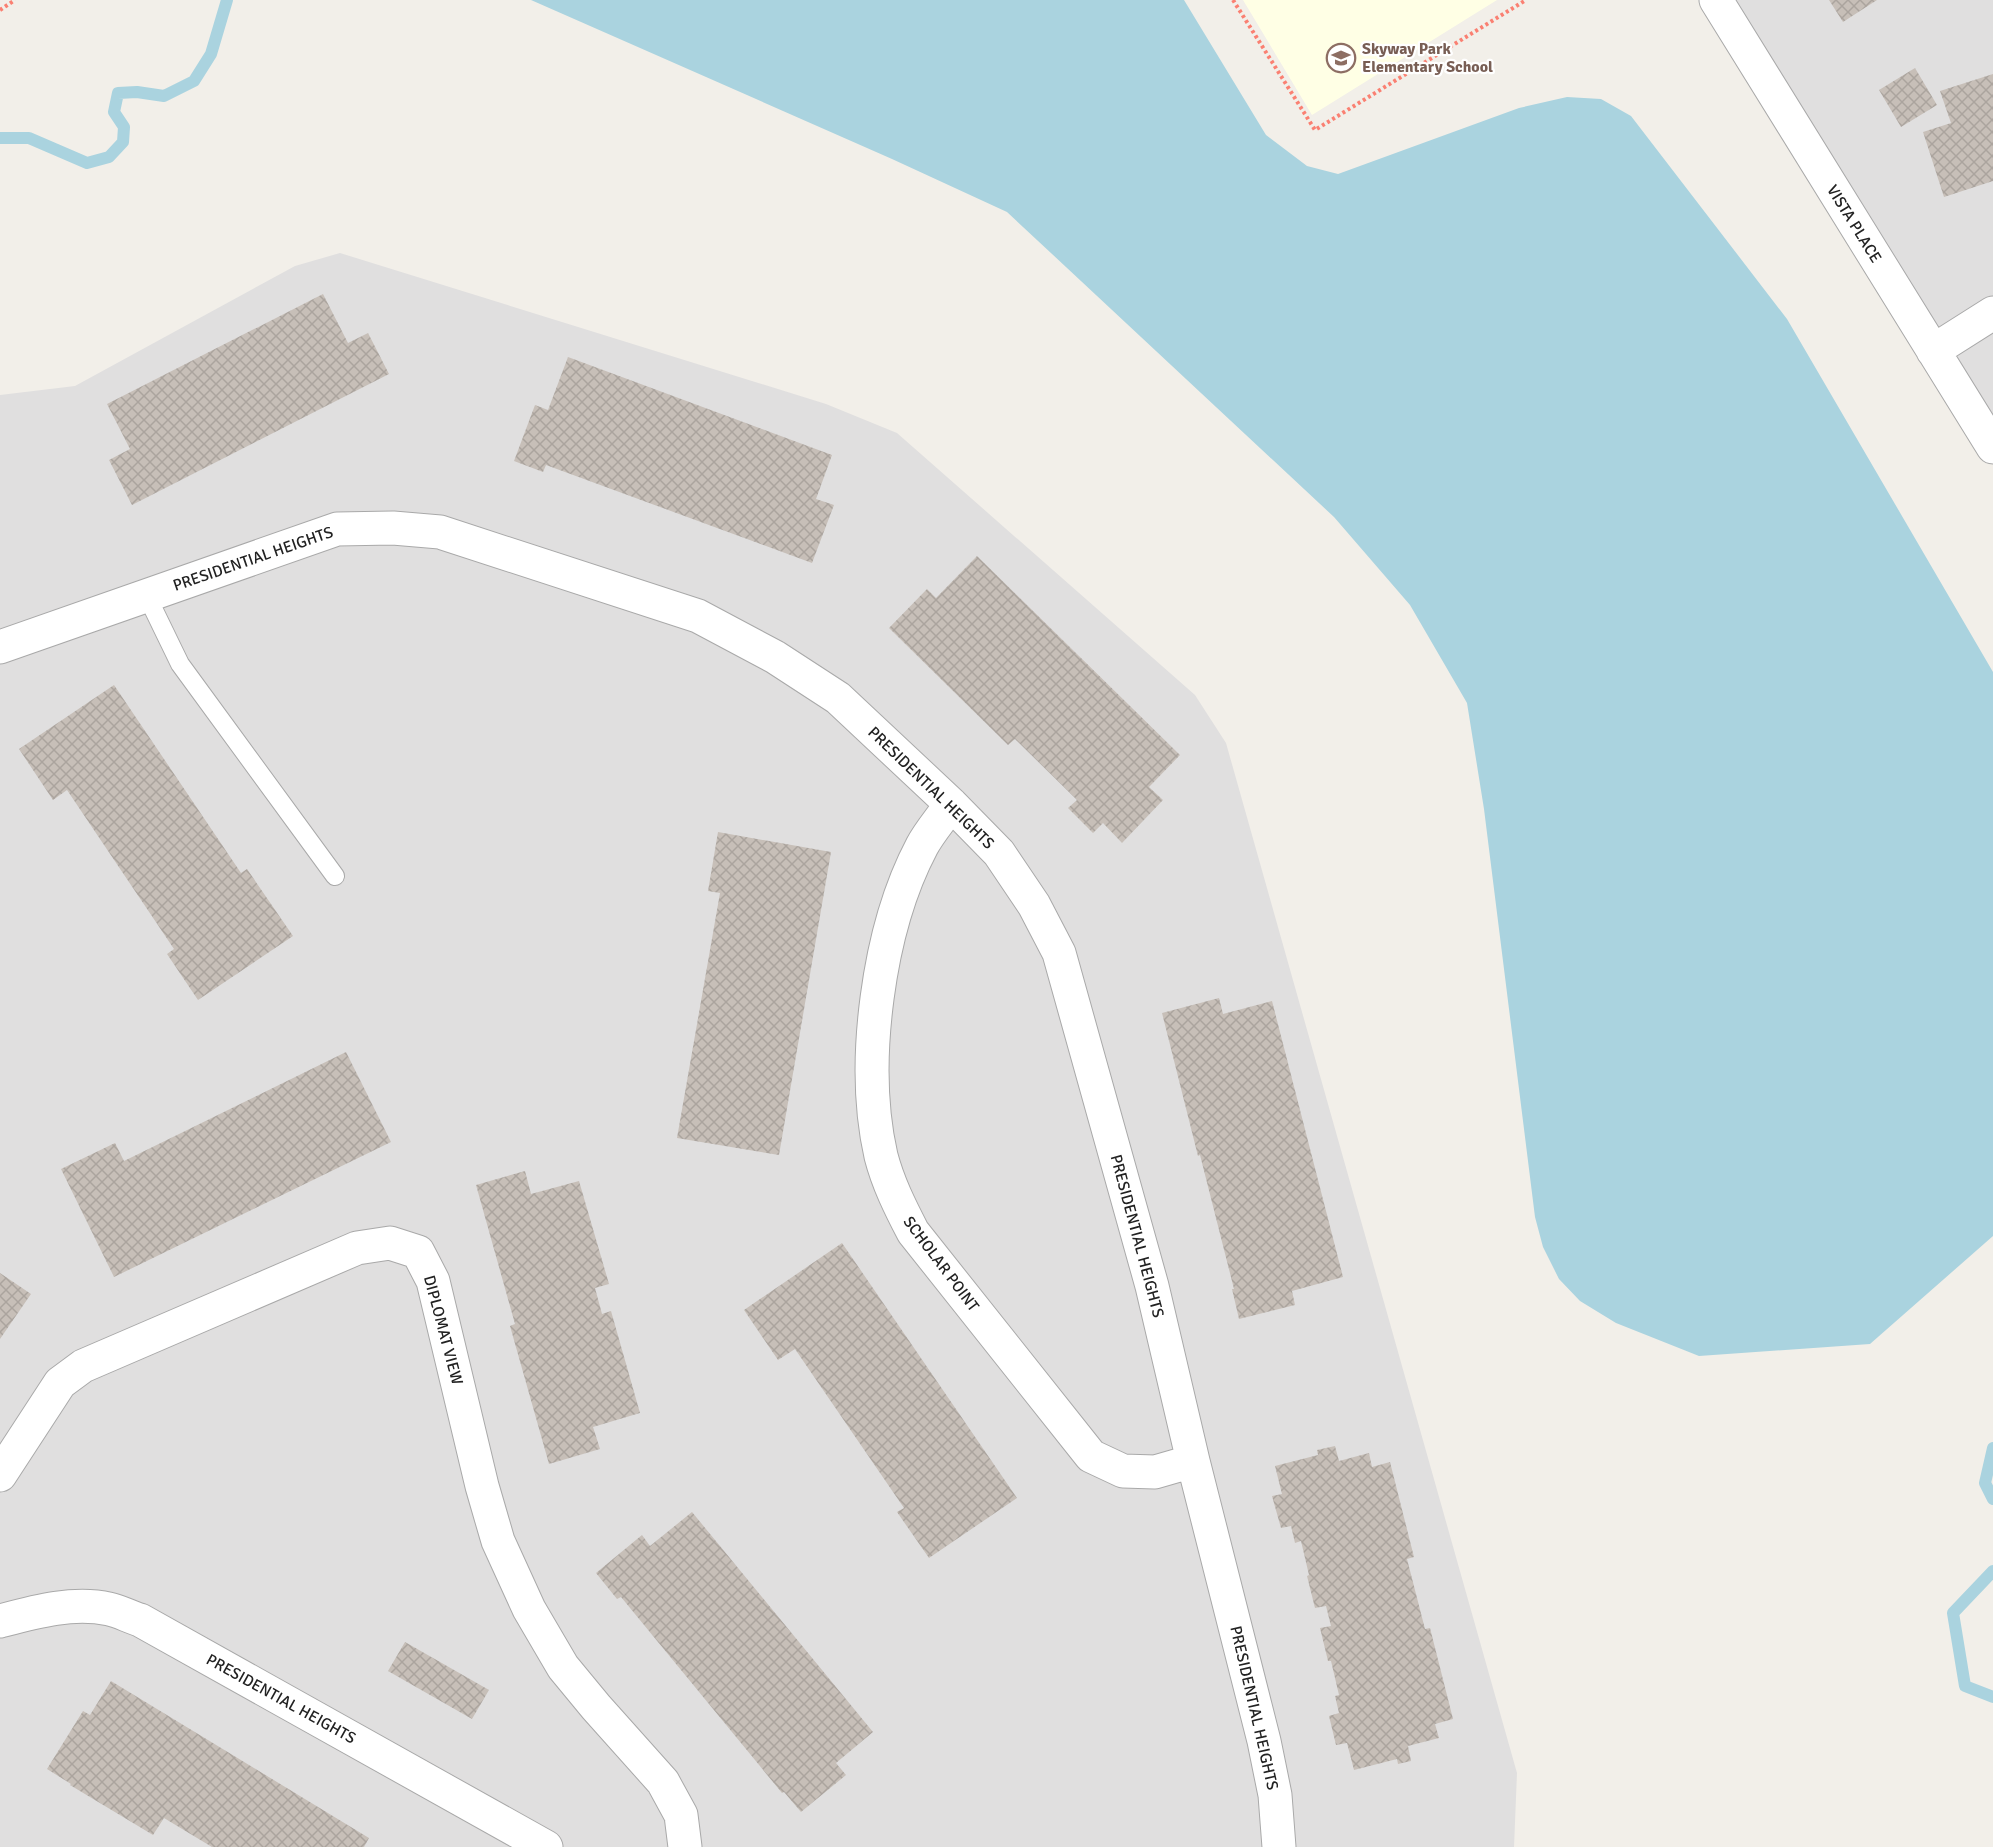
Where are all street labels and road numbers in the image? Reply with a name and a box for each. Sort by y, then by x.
street label: VISTA PLACE [1822,181,1886,267]
street label: PRESIDENTIAL HEIGHTS [170,522,336,596]
street label: PRESIDENTIAL HEIGHTS [864,722,998,854]
street label: PRESIDENTIAL HEIGHTS [1106,1152,1168,1320]
street label: SCHOLAR POINT [899,1212,983,1316]
street label: DIPLOMAT VIEW [419,1273,467,1387]
street label: PRESIDENTIAL HEIGHTS [1225,1624,1283,1792]
street label: PRESIDENTIAL HEIGHTS [203,1650,359,1749]

